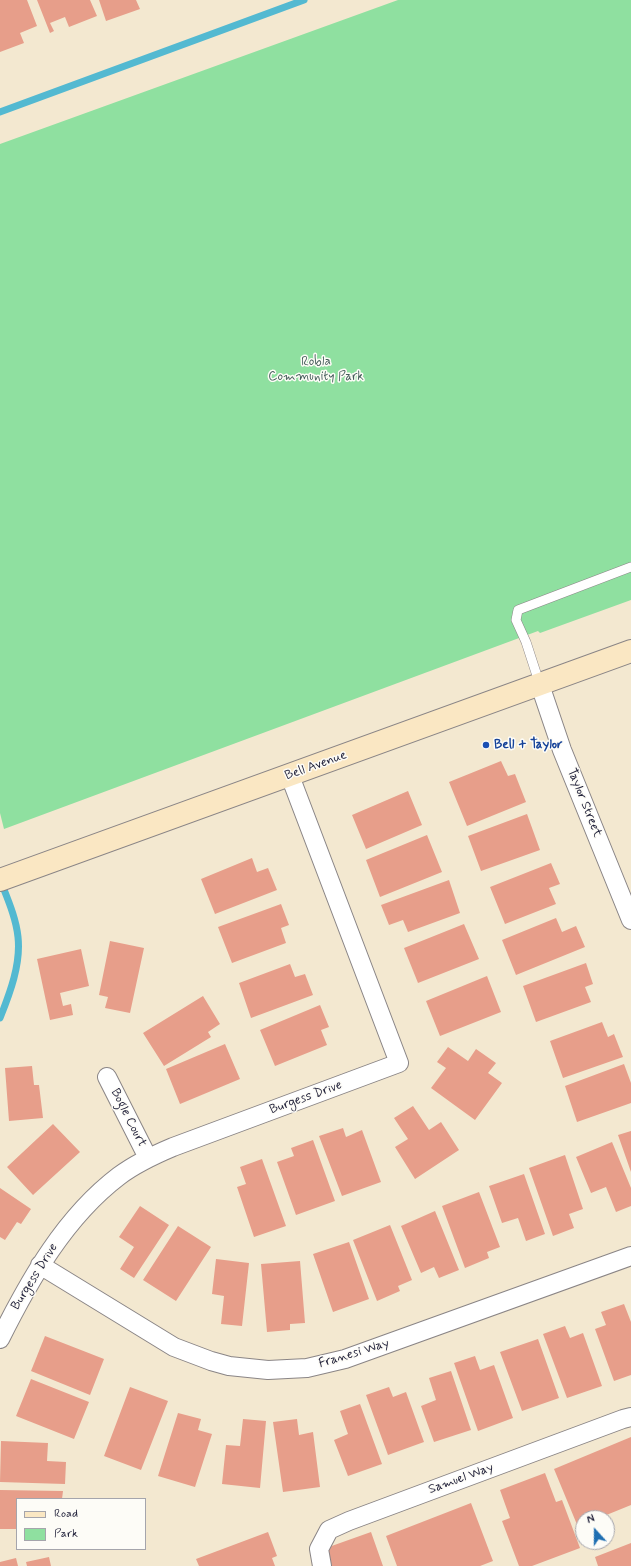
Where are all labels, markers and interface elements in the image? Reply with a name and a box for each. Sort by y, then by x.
park label: Robla Community Park [268,354,364,385]
place label: Bell + Taylor [494,737,563,753]
marker: Bell + Taylor [481,740,491,750]
street label: Bell Avenue [283,748,349,784]
street label: Taylor Street [563,766,605,840]
street label: Burgess Drive [268,1078,344,1118]
street label: Bogle Court [107,1086,149,1150]
street label: Burgess Drive [8,1241,62,1313]
street label: Franesi Way [317,1336,391,1372]
street label: Samuel Way [426,1460,496,1498]
legend [16,1498,146,1550]
text: Road [54,1506,78,1522]
north arrow [575,1510,615,1550]
text: N [585,1512,597,1528]
text: Park [54,1526,78,1542]

